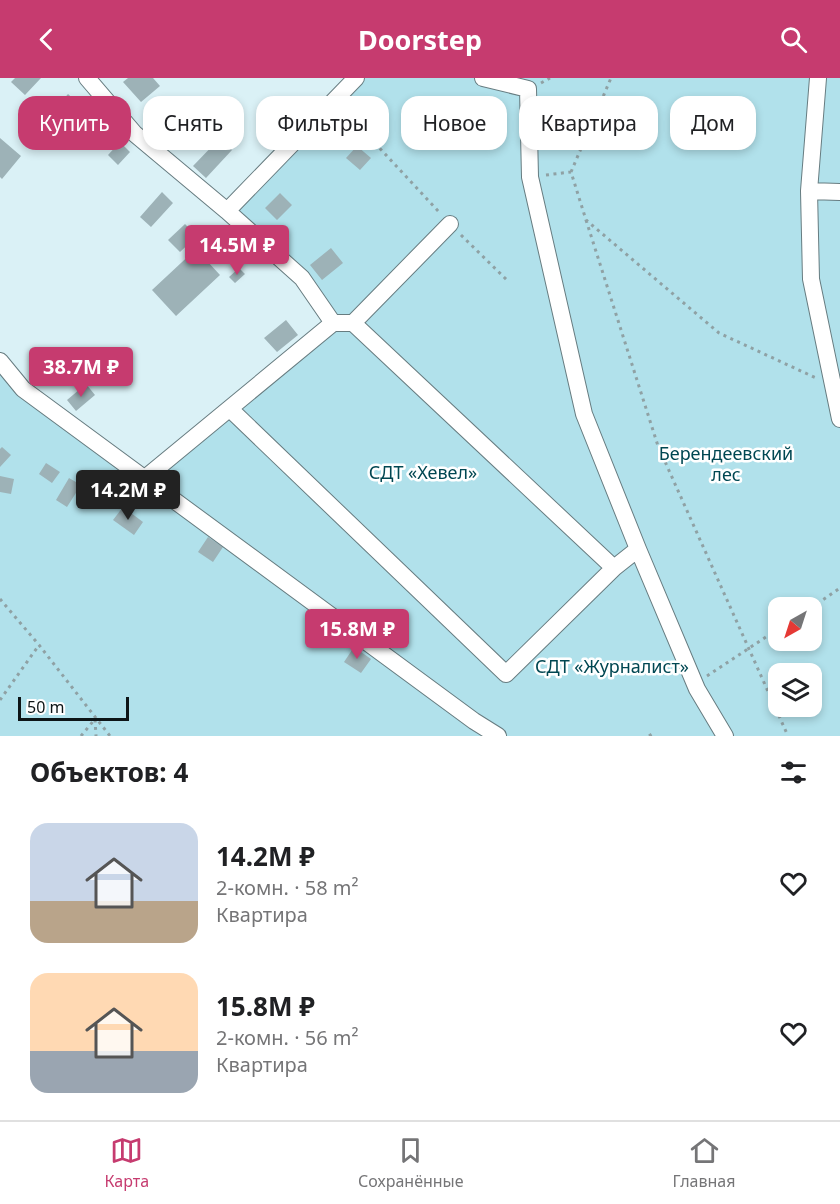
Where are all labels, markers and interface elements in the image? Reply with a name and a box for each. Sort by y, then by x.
text: Doorstep [358,21,482,58]
icon: back [30,23,63,56]
icon: search [777,23,810,56]
chip: Купить [18,96,131,150]
chip: Снять [143,96,244,150]
chip: Фильтры [256,96,389,150]
chip: Новое [401,96,507,150]
chip: Квартира [519,96,658,150]
chip: Дом [670,96,756,150]
pin: 14.5M ₽ [182,225,292,276]
text: 14.5M ₽ [199,231,275,258]
pin: 38.7M ₽ [26,347,136,398]
text: 38.7M ₽ [43,353,119,380]
park label: Берендеевский лес [659,441,793,486]
park label: СДТ «Хевел» [369,460,477,484]
pin: 14.2M ₽ [73,470,183,521]
text: 14.2M ₽ [90,476,166,503]
north arrow [768,597,822,651]
map controls [768,597,822,717]
pin: 15.8M ₽ [302,609,412,660]
text: 15.8M ₽ [319,615,395,642]
park label: СДТ «Журналист» [535,654,689,678]
button: layers [768,663,822,717]
scale bar [18,694,129,722]
text: 50 m [27,696,64,718]
text: Объектов: 4 [30,754,188,790]
icon: filters [777,756,810,789]
text: 14.2M ₽ [216,838,315,874]
icon: home [78,847,150,919]
icon: heart [777,867,810,900]
text: 2-комн. · 58 m² [216,874,359,901]
text: Квартира [216,901,308,928]
text: 15.8M ₽ [216,988,315,1024]
icon: home [78,997,150,1069]
icon: heart [777,1017,810,1050]
text: 2-комн. · 56 m² [216,1024,359,1051]
text: Квартира [216,1051,308,1078]
tab: Карта [104,1134,149,1192]
tab: Сохранённые [358,1134,464,1192]
tab: Главная [673,1134,735,1192]

